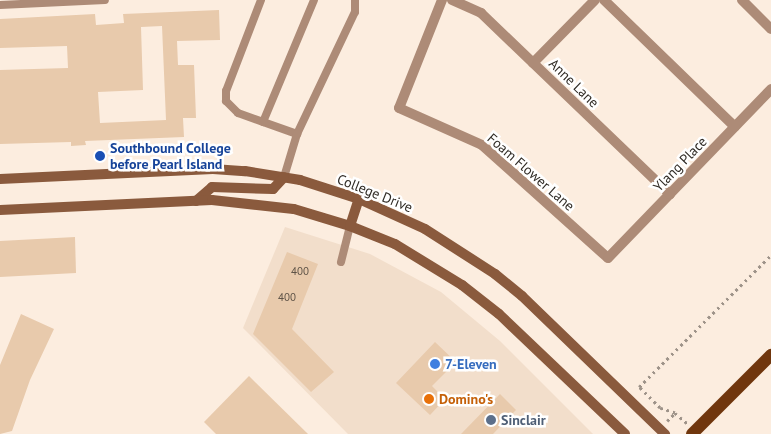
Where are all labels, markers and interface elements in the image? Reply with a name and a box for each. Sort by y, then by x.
street label: Anne Lane [545,55,603,111]
street label: Foam Flower Lane [484,130,578,214]
street label: Ylang Place [650,133,710,195]
place label: Southbound College before Pearl Island [110,140,231,172]
marker: Southbound College before Pearl Island [94,150,106,162]
street label: College Drive [335,170,415,216]
house number: 400 [291,264,309,278]
house number: 400 [278,290,296,304]
place label: 7-Eleven [445,356,497,372]
marker: 7-Eleven [429,358,441,370]
place label: Domino's [439,391,493,407]
marker: Domino's [423,393,435,405]
place label: Sinclair [501,412,546,428]
marker: Sinclair [485,414,497,426]

